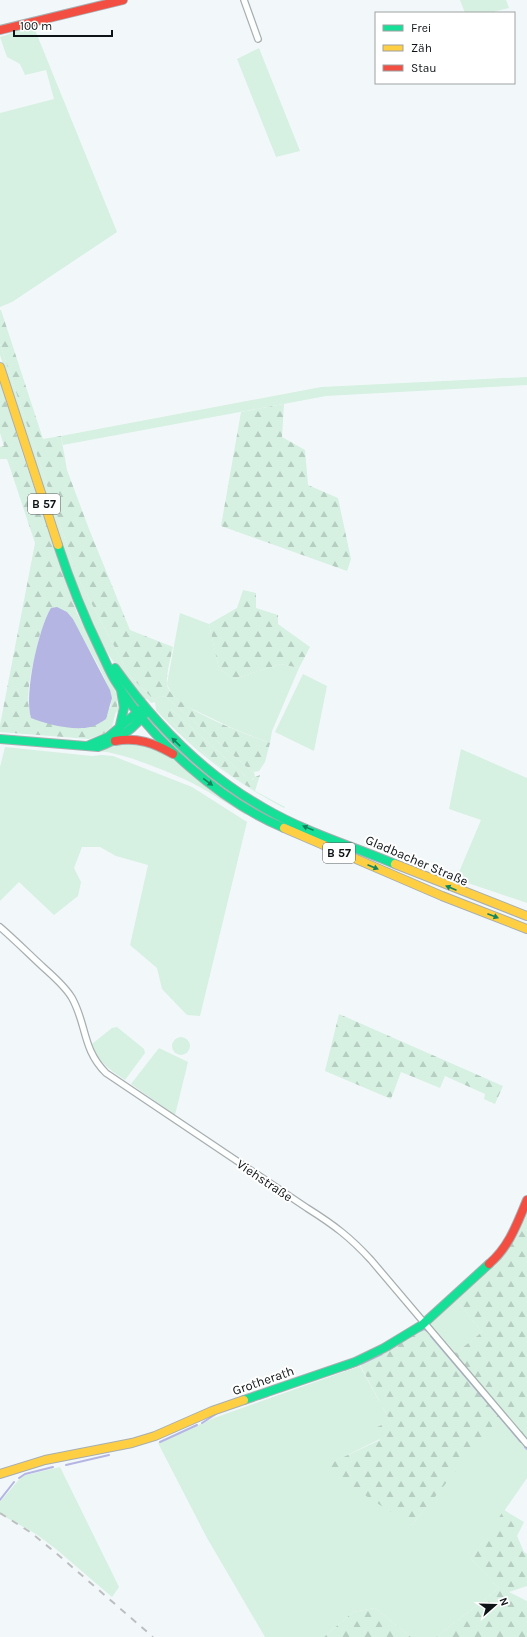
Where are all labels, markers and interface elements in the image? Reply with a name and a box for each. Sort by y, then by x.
scale bar [14,12,112,38]
legend [375,12,515,84]
text: 100 m [20,19,52,33]
text: Frei [411,21,431,35]
text: Zäh [411,41,432,55]
text: Stau [411,61,437,75]
road number: B 57 [28,494,60,514]
one-way arrow [171,737,181,747]
one-way arrow [203,778,213,786]
one-way arrow [301,825,313,831]
street label: Gladbacher Straße [363,832,471,889]
road number: B 57 [323,843,355,863]
one-way arrow [367,864,379,870]
one-way arrow [445,884,457,890]
one-way arrow [488,913,500,919]
street label: Viehstraße [234,1156,296,1205]
street label: Grotherath [230,1363,296,1398]
north arrow [475,1585,515,1625]
text: N [496,1596,511,1608]

